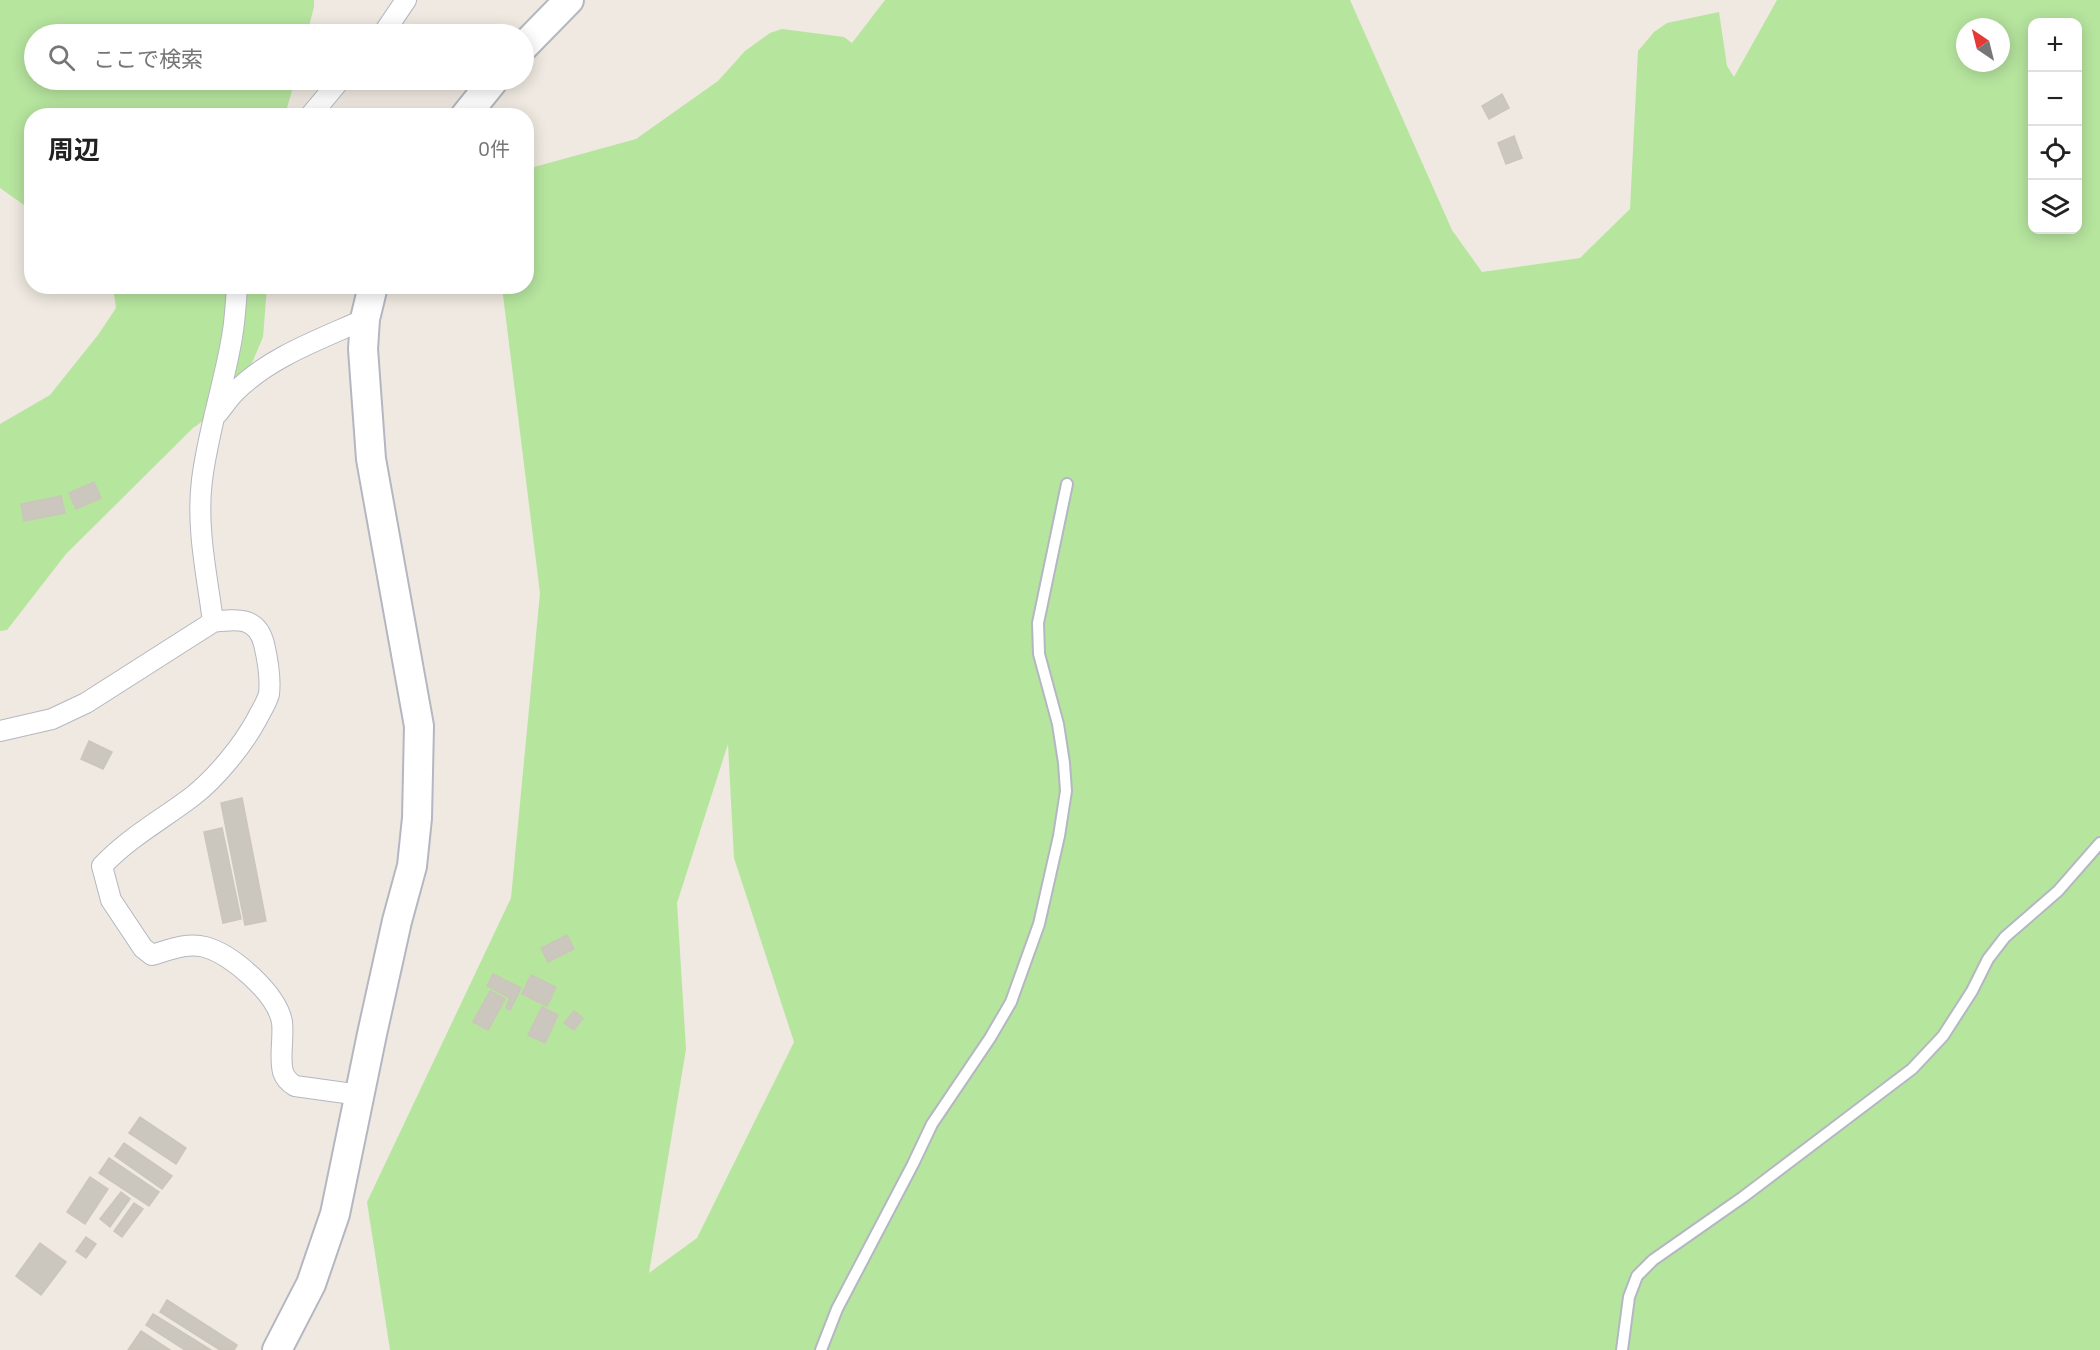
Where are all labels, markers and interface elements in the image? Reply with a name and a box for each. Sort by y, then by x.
north arrow [1956,18,2010,72]
map controls [2028,18,2082,234]
button: + [2028,18,2082,72]
search box [24,24,534,90]
icon: search [45,41,78,74]
text: ここで検索 [93,45,203,71]
button: − [2028,72,2082,126]
button: locate [2028,126,2082,180]
text: 周辺 [48,133,100,164]
text: 0件 [478,136,510,160]
button: layers [2028,180,2082,234]

